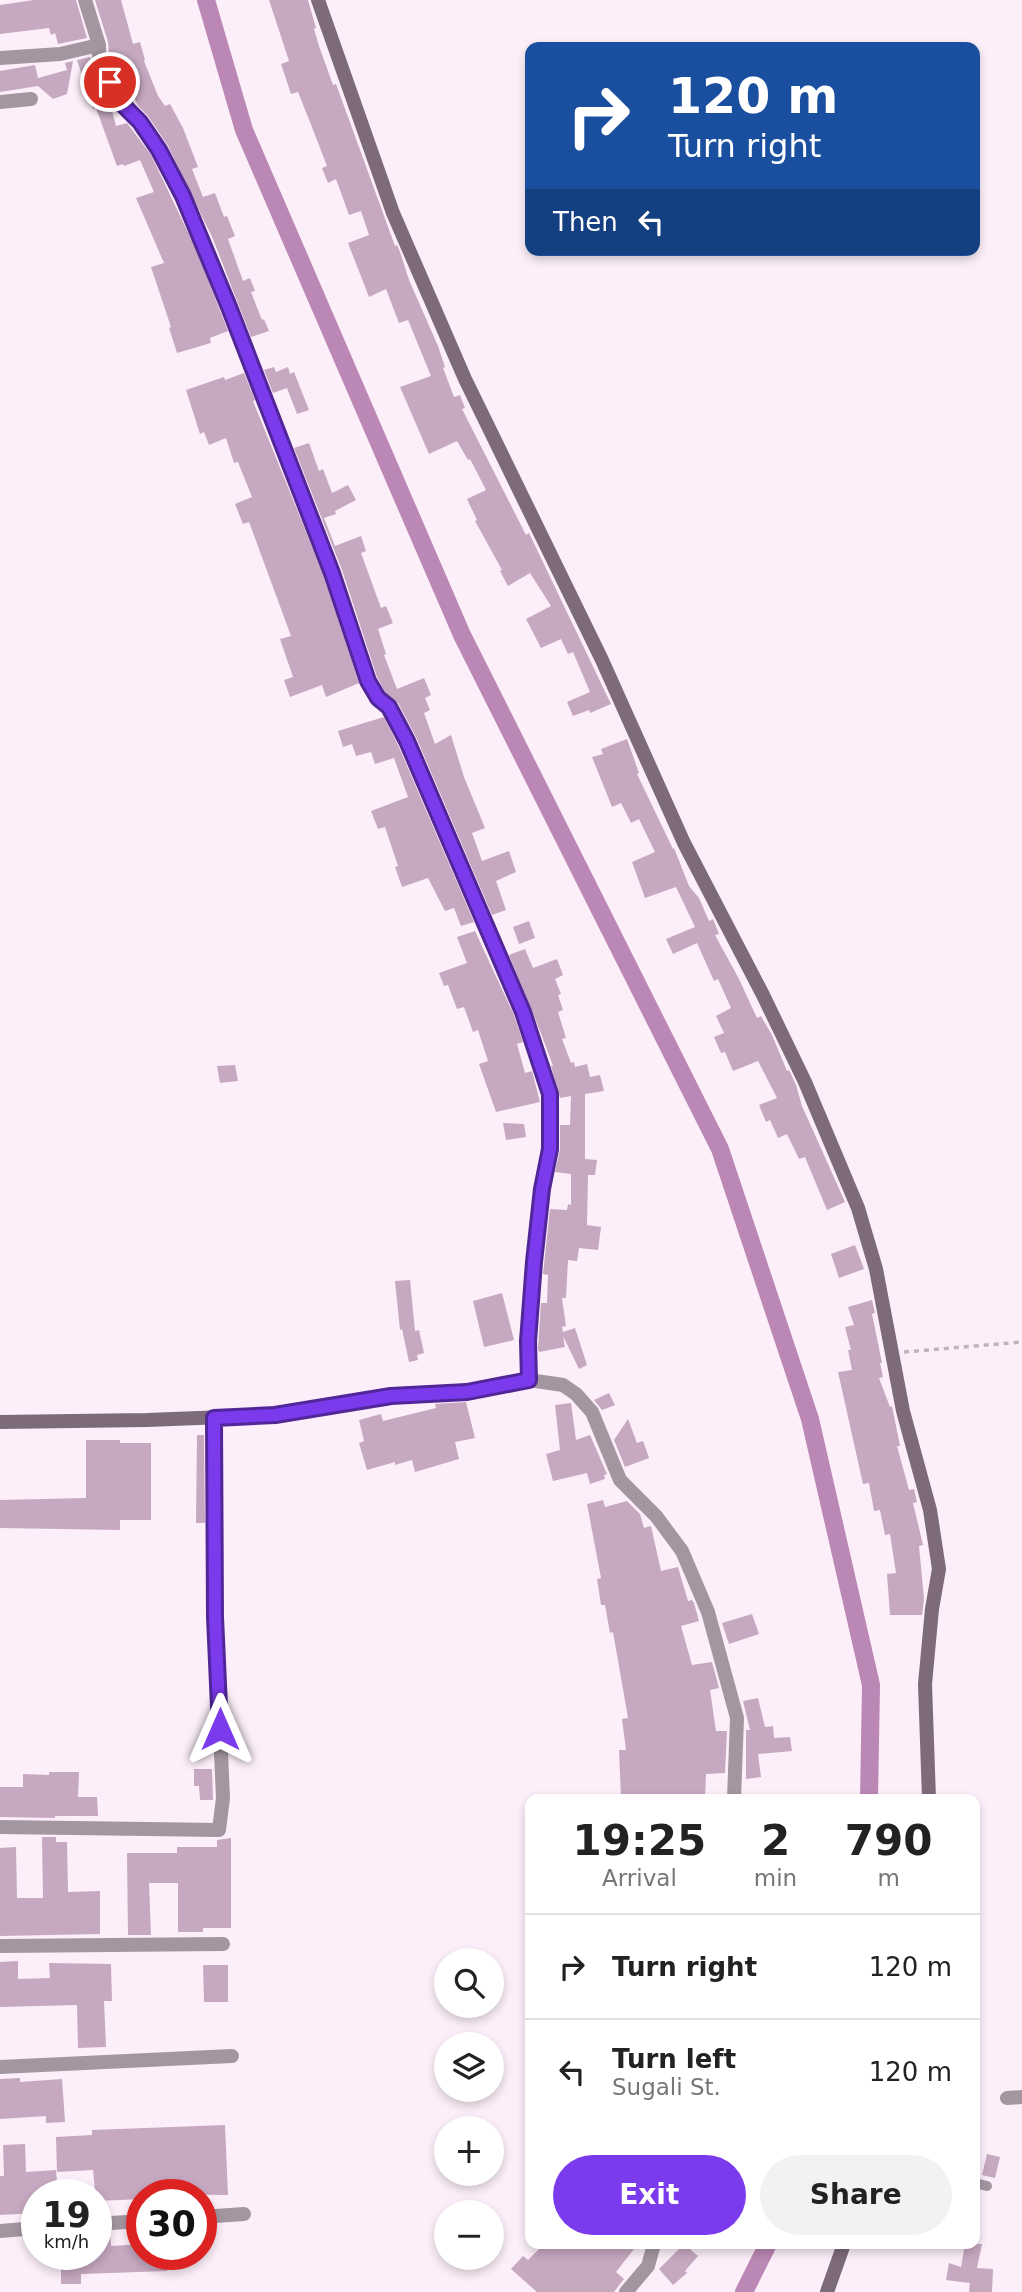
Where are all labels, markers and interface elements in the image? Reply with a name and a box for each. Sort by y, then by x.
pin [80,52,140,112]
icon: arrive [91,63,129,101]
text: 120 m [668,68,838,125]
icon: right [553,70,644,161]
text: Turn right [668,127,821,165]
icon: left [632,203,670,241]
text: Then [553,207,618,237]
position arrow [183,1692,257,1766]
text: 19:25 [573,1816,706,1865]
text: 2 [761,1816,790,1865]
text: 790 [845,1816,932,1865]
text: Arrival [602,1865,677,1891]
text: min [754,1865,797,1891]
text: m [877,1865,900,1891]
map controls [434,1948,504,2270]
button: search [434,1948,504,2018]
icon: right [553,1948,591,1986]
text: Turn right [612,1952,757,1982]
text: 120 m [869,1952,952,1982]
button: layers [434,2032,504,2102]
text: Turn left [612,2044,736,2074]
icon: left [553,2053,591,2091]
text: 120 m [869,2057,952,2087]
text: Sugali St. [612,2074,721,2100]
button: + [434,2116,504,2186]
button: Exit [553,2155,746,2235]
button: Share [760,2155,952,2235]
speed limit sign: 30 [126,2179,217,2270]
text: 19 [42,2195,91,2235]
button: − [434,2200,504,2270]
text: km/h [44,2231,89,2252]

